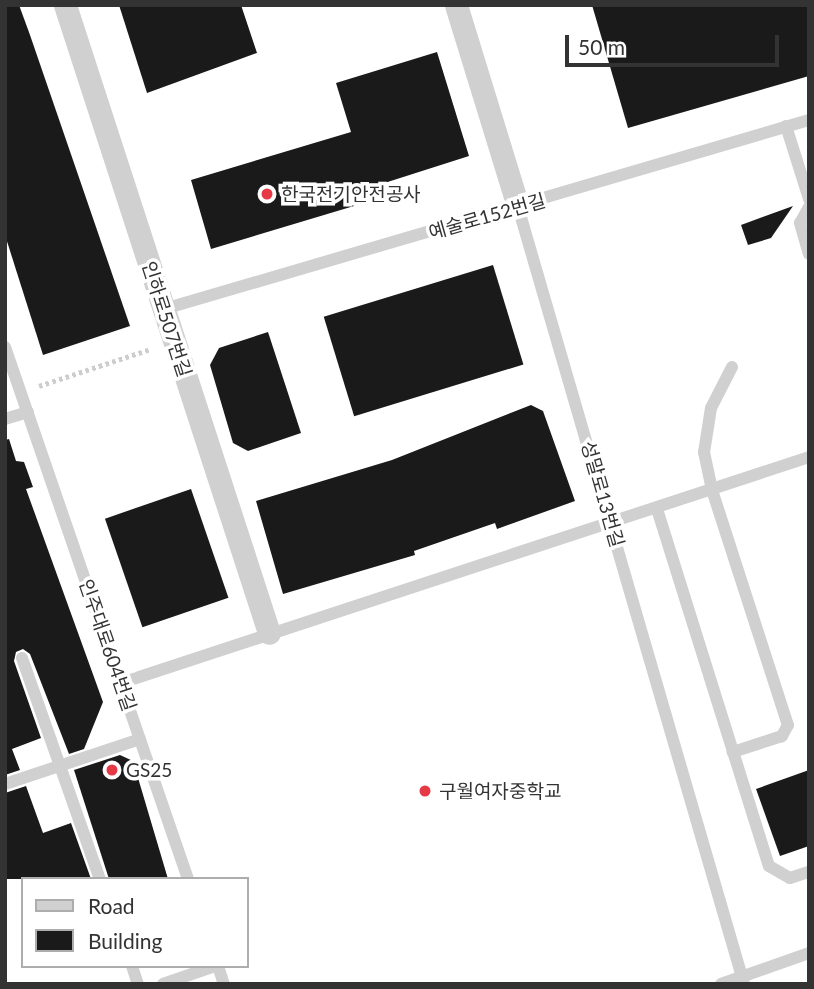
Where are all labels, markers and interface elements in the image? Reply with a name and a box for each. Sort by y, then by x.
scale bar [569,21,782,65]
text: 50 m [578,34,625,59]
place label: 한국전기안전공사 [281,183,421,205]
marker: 한국전기안전공사 [259,186,275,202]
street label: 예술로152번길 [426,188,548,244]
street label: 인하로507번길 [138,258,196,380]
street label: 성말로13번길 [577,438,629,550]
street label: 인주대로604번길 [75,576,141,714]
place label: GS25 [126,759,172,781]
marker: GS25 [104,762,120,778]
place label: 구월여자중학교 [439,780,561,802]
marker: 구월여자중학교 [417,783,433,799]
legend [21,877,248,968]
text: Road [88,893,135,918]
text: Building [88,928,163,953]

